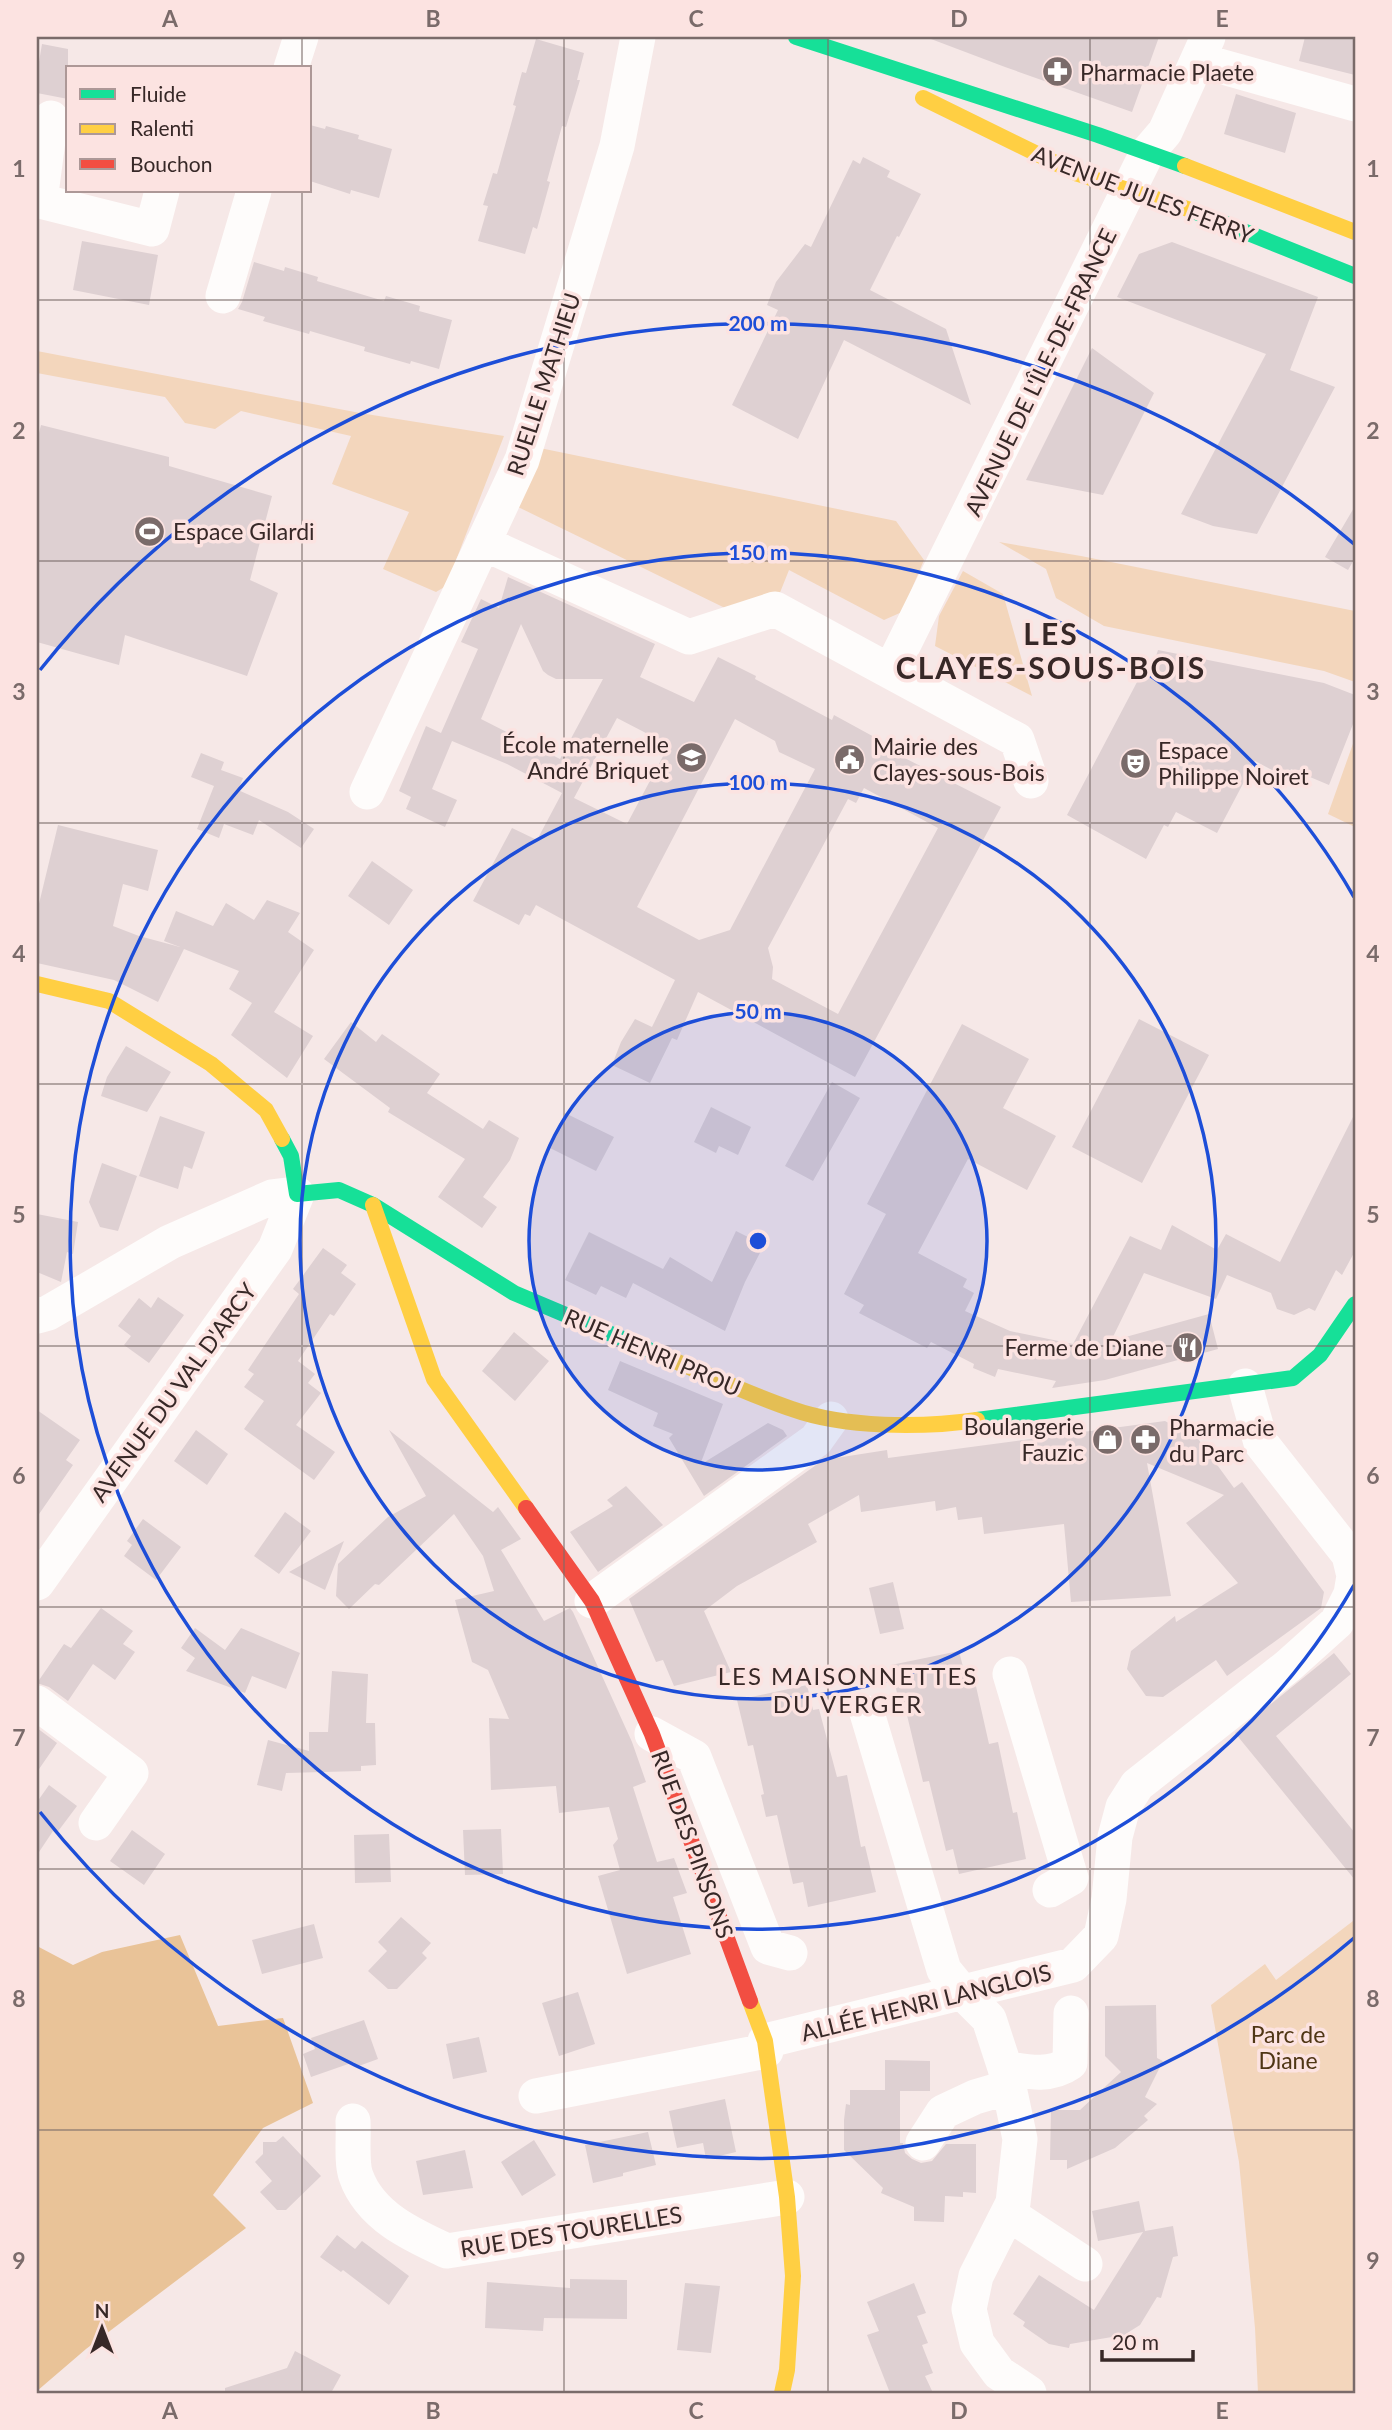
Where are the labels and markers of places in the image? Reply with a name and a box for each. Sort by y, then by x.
pharmacy icon: Pharmacie Plaete [1040,55,1074,89]
place label: Pharmacie Plaete [1080,58,1254,86]
sports icon: Espace Gilardi [133,514,167,548]
place label: Espace Gilardi [173,517,315,545]
place label: École maternelle André Briquet [502,730,670,784]
place label: Mairie des Clayes-sous-Bois [873,732,1045,786]
place label: Espace Philippe Noiret [1158,736,1310,790]
school or university icon: École maternelle André Briquet [675,740,709,774]
public building icon: Mairie des Clayes-sous-Bois [833,742,867,776]
theatre icon: Espace Philippe Noiret [1118,746,1152,780]
centre of rings [746,1229,770,1253]
restaurant icon: Ferme de Diane [1170,1330,1204,1364]
place label: Ferme de Diane [1004,1333,1164,1361]
place label: Boulangerie Fauzic [964,1412,1084,1466]
place label: Pharmacie du Parc [1169,1413,1274,1467]
shop icon: Boulangerie Fauzic [1090,1422,1124,1456]
pharmacy icon: Pharmacie du Parc [1129,1423,1163,1457]

